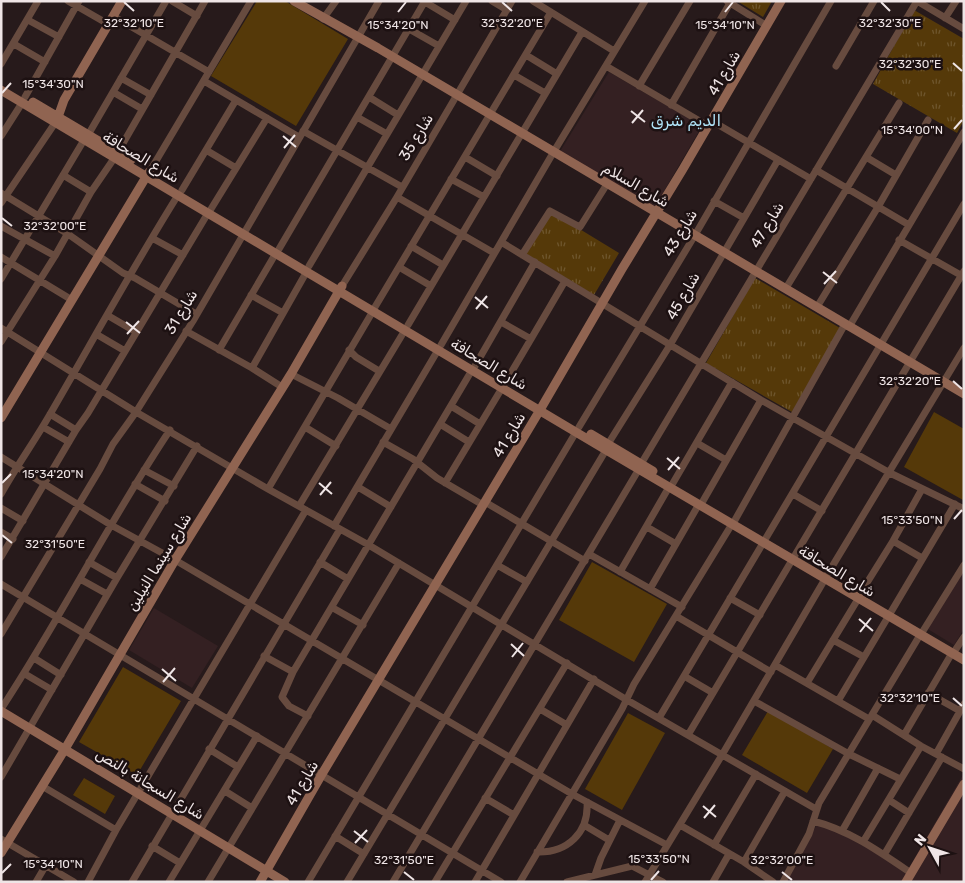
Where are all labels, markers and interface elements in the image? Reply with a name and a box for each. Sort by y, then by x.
text: 32°32'10"E [104,16,164,30]
text: 32°32'20"E [481,16,543,30]
text: 32°32'30"E [859,16,921,30]
text: 15°34'20"N [367,18,429,32]
text: 15°34'10"N [695,18,755,32]
street label: شارع 41 [704,47,746,100]
text: 32°32'30"E [879,57,941,71]
text: 15°34'30"N [22,77,84,91]
street label: شارع 35 [395,110,439,165]
district label: الديم شرق [651,111,721,131]
text: 15°34'00"N [881,123,943,137]
street label: شارع الصحافة [98,127,182,189]
street label: شارع السلام [599,159,672,213]
street label: شارع 47 [746,199,789,252]
street label: شارع 43 [659,206,703,261]
text: 32°32'00"E [24,219,86,233]
street label: شارع 45 [662,269,705,324]
street label: شارع 31 [161,286,203,339]
street label: شارع الصحافة [446,334,530,396]
text: 32°32'20"E [879,374,941,388]
street label: شارع 41 [489,409,531,462]
text: 15°34'20"N [22,467,84,481]
street label: شارع سينما النيلين [123,510,197,615]
text: 15°33'50"N [881,513,943,527]
text: 32°31'50"E [25,537,85,551]
street label: شارع الصحافة [794,541,878,603]
text: 32°32'10"E [880,691,940,705]
street label: شارع السجانة بالنص [91,745,208,825]
street label: شارع 41 [282,757,324,810]
north arrow [905,823,955,873]
text: N [911,831,930,849]
text: 15°33'50"N [628,852,690,866]
text: 32°31'50"E [374,853,434,867]
text: 32°32'00"E [751,853,813,867]
text: 15°34'10"N [23,857,83,871]

